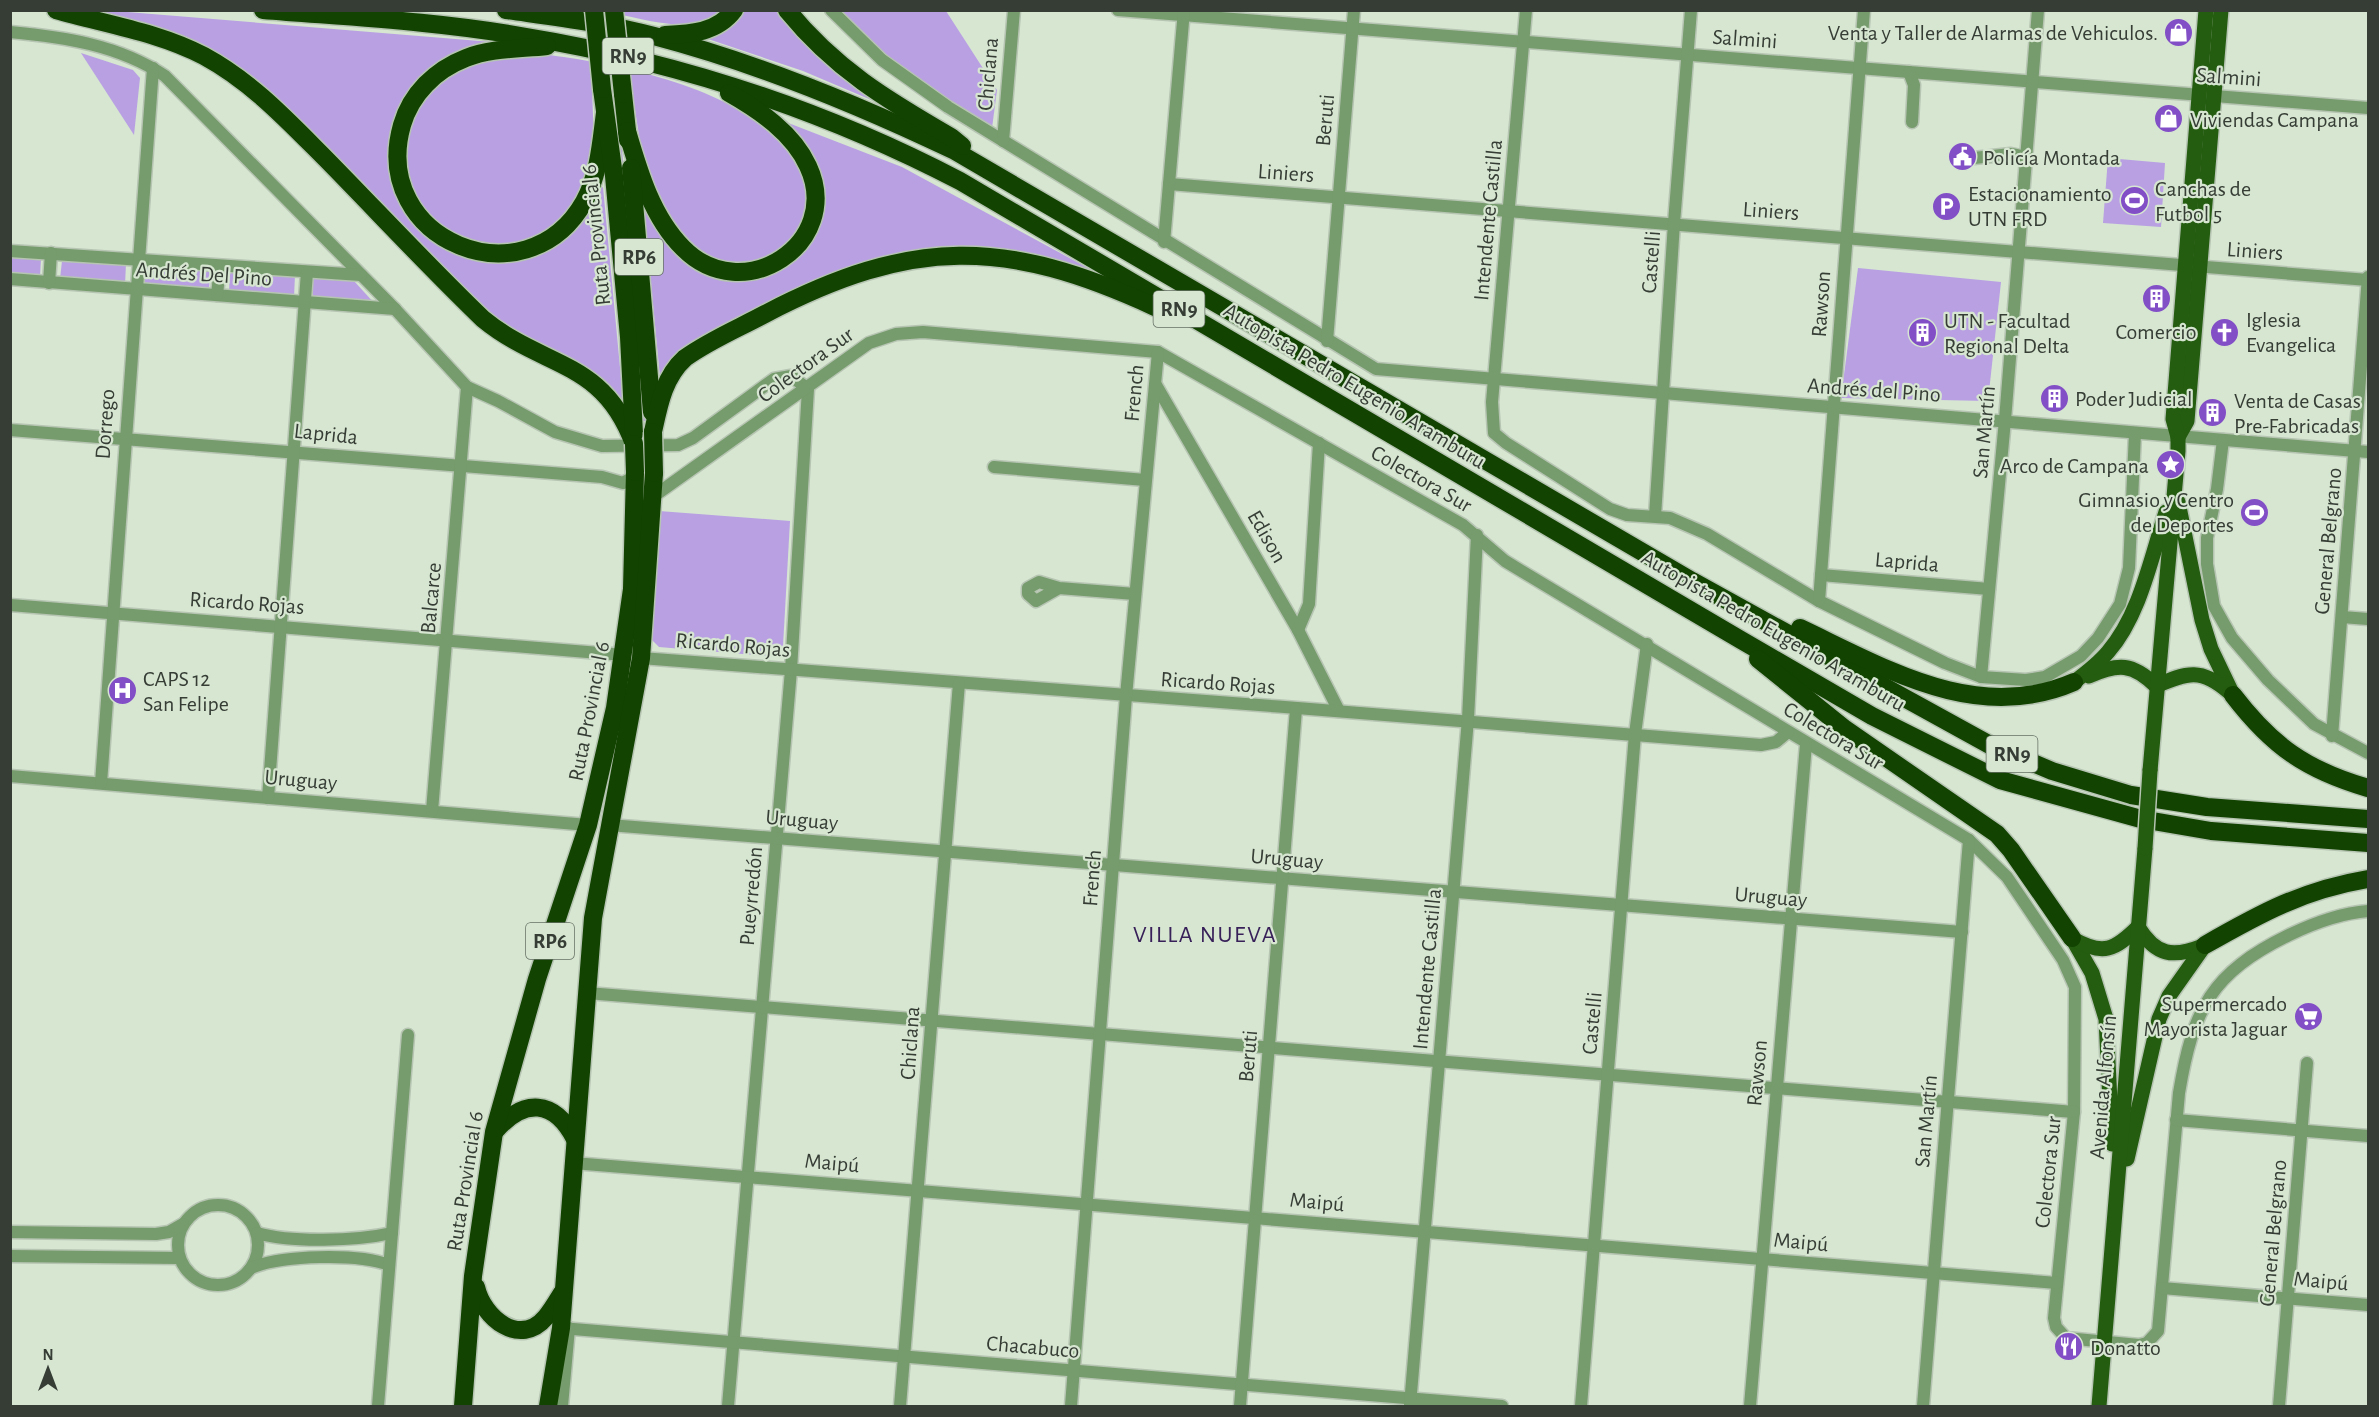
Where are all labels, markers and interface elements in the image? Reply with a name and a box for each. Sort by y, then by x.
shop icon: Venta y Taller de Alarmas de Vehiculos. [2163,16,2195,48]
place label: Venta y Taller de Alarmas de Vehiculos. [1828,22,2158,44]
street label: Salmini [1712,26,1778,52]
street label: Chiclana [974,36,1002,112]
road number: RN9 [602,38,654,74]
street label: Salmini [2196,64,2262,90]
street label: Beruti [1312,93,1338,147]
shop icon: Viviendas Campana [2153,103,2185,135]
place label: Viviendas Campana [2190,109,2359,131]
street label: Intendente Castilla [1470,139,1506,302]
public building icon: Policía Montada [1946,141,1978,173]
place label: Policía Montada [1983,147,2120,169]
street label: Liniers [1257,160,1315,186]
street label: Ruta Provincial 6 [578,163,614,307]
place label: Canchas de Futbol 5 [2155,178,2251,225]
place label: Estacionamiento UTN FRD [1968,183,2112,230]
sports icon: Canchas de Futbol 5 [2118,185,2150,217]
parking icon: Estacionamiento UTN FRD [1931,190,1963,222]
street label: Liniers [1742,198,1800,224]
street label: Castelli [1638,230,1664,294]
street label: Liniers [2226,238,2284,264]
road number: RP6 [615,239,663,275]
street label: Andrés Del Pino [135,258,273,290]
street label: Rawson [1808,270,1834,338]
building icon: Comercio [2140,283,2172,315]
road number: RN9 [1154,291,1204,327]
street label: Autopista Pedro Eugenio Aramburu [1220,299,1489,473]
place label: Iglesia Evangelica [2246,309,2336,356]
place label: UTN - Facultad Regional Delta [1944,310,2070,357]
church icon: Iglesia Evangelica [2209,316,2241,348]
building icon: UTN - Facultad Regional Delta [1907,317,1939,349]
place label: Comercio [2115,321,2197,343]
street label: Colectora Sur [754,323,857,407]
street label: French [1121,364,1147,423]
street label: Andrés del Pino [1806,374,1941,406]
building icon: Poder Judicial [2038,382,2070,414]
street label: San Martín [1969,385,1999,479]
street label: Dorrego [92,388,118,460]
place label: Poder Judicial [2075,388,2193,410]
place label: Venta de Casas Pre-Fabricadas [2234,390,2361,437]
building icon: Venta de Casas Pre-Fabricadas [2197,397,2229,429]
street label: Laprida [293,420,359,448]
street label: Colectora Sur [1367,441,1476,516]
place icon: Arco de Campana [2154,449,2186,481]
place label: Arco de Campana [2000,455,2149,477]
street label: General Belgrano [2311,467,2345,615]
place label: Gimnasio y Centro de Deportes [2078,489,2234,536]
sports icon: Gimnasio y Centro de Deportes [2239,496,2271,528]
street label: Edison [1243,506,1291,567]
street label: Autopista Pedro Eugenio Aramburu [1638,546,1909,716]
street label: Laprida [1874,548,1940,576]
street label: Balcarce [417,562,445,635]
street label: Ricardo Rojas [189,588,305,618]
street label: Ricardo Rojas [675,629,791,661]
street label: Ruta Provincial 6 [565,639,613,783]
place label: CAPS 12 San Felipe [143,668,229,715]
street label: Ricardo Rojas [1160,668,1276,698]
hospital icon: CAPS 12 San Felipe [106,675,138,707]
street label: Colectora Sur [1780,698,1887,774]
road number: RN9 [1986,736,2038,772]
street label: Uruguay [264,766,339,794]
street label: Uruguay [765,806,840,834]
street label: Uruguay [1250,845,1325,873]
street label: Pueyrredón [736,846,766,947]
street label: French [1079,849,1105,907]
street label: Uruguay [1734,883,1809,911]
street label: Intendente Castilla [1409,888,1445,1051]
road number: RP6 [526,923,574,959]
district label: VILLA NUEVA [1133,923,1277,947]
street label: Castelli [1578,991,1606,1055]
place label: Supermercado Mayorista Jaguar [2143,993,2287,1040]
supermarket icon: Supermercado Mayorista Jaguar [2292,1000,2324,1032]
street label: Chiclana [896,1006,924,1081]
street label: Avenida Alfonsín [2086,1014,2120,1160]
street label: Beruti [1235,1029,1261,1083]
street label: Rawson [1743,1039,1771,1107]
street label: San Martín [1911,1074,1941,1168]
street label: Ruta Provincial 6 [443,1109,487,1253]
street label: Colectora Sur [2031,1115,2065,1229]
street label: Maipú [804,1150,860,1176]
street label: General Belgrano [2256,1159,2290,1307]
street label: Maipú [1289,1189,1345,1215]
street label: Maipú [1773,1229,1829,1255]
street label: Maipú [2293,1268,2349,1294]
restaurant icon: Donatto [2053,1331,2085,1363]
street label: Chacabuco [986,1332,1080,1362]
place label: Donatto [2090,1337,2161,1359]
north arrow [18,1339,78,1399]
text: N [42,1347,54,1363]

